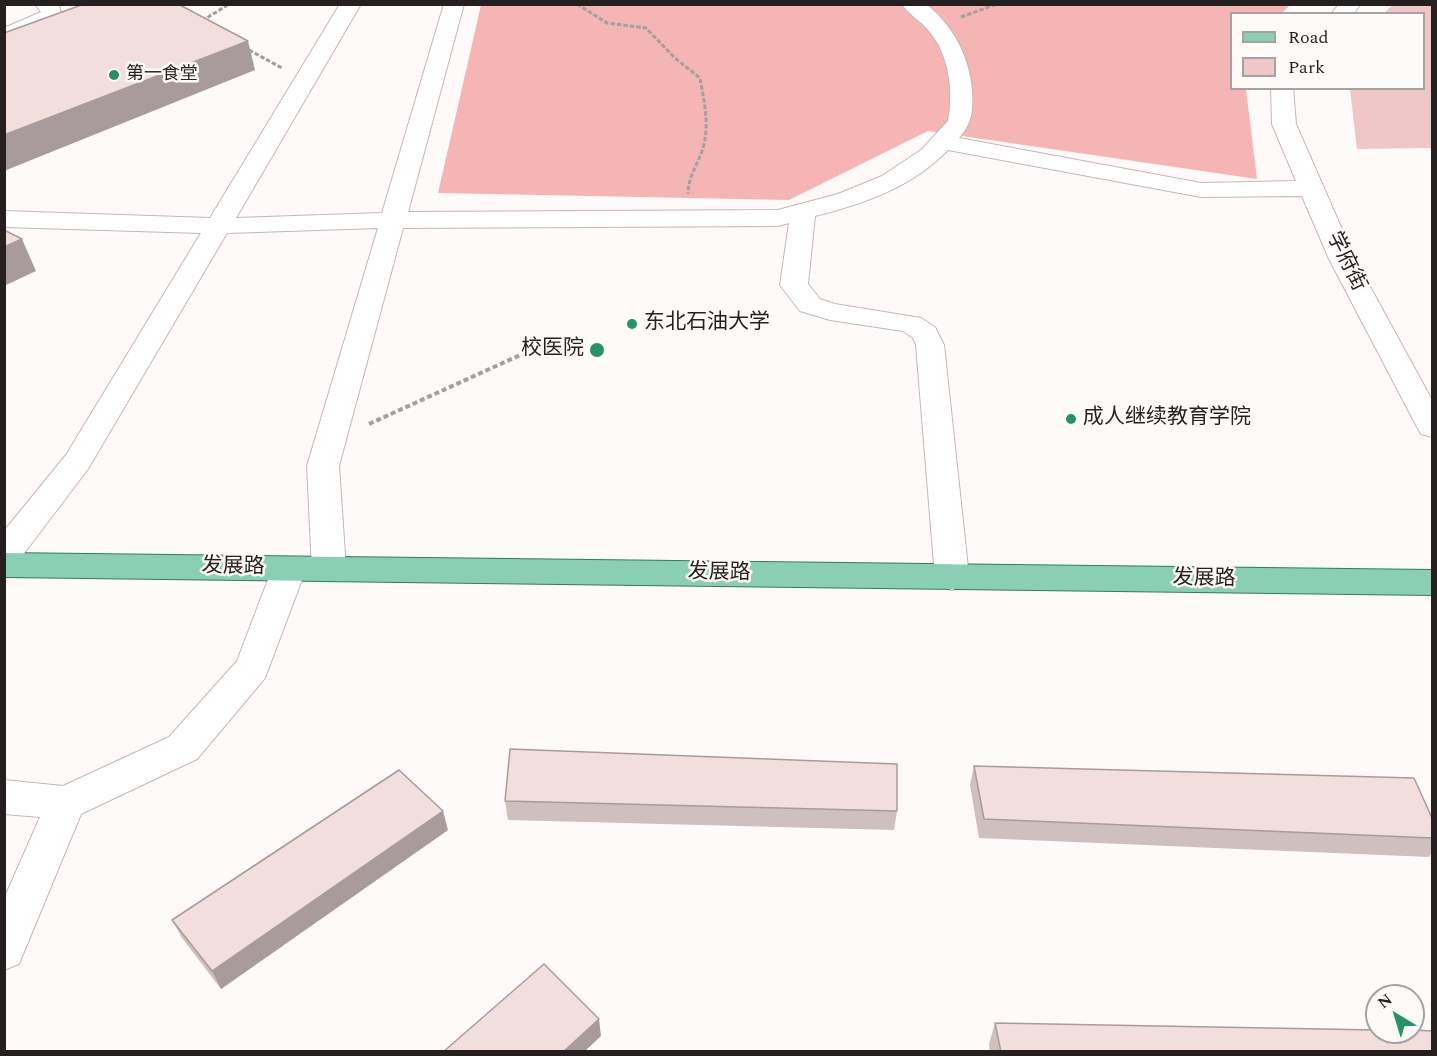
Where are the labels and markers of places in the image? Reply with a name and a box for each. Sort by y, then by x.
place label: 第一食堂 [126,64,198,86]
marker: 第一食堂 [107,68,121,82]
place label: 东北石油大学 [644,311,770,337]
marker: 东北石油大学 [625,317,639,331]
place label: 校医院 [521,337,584,363]
marker: 校医院 [588,341,606,359]
place label: 成人继续教育学院 [1083,406,1251,432]
marker: 成人继续教育学院 [1064,412,1078,426]

